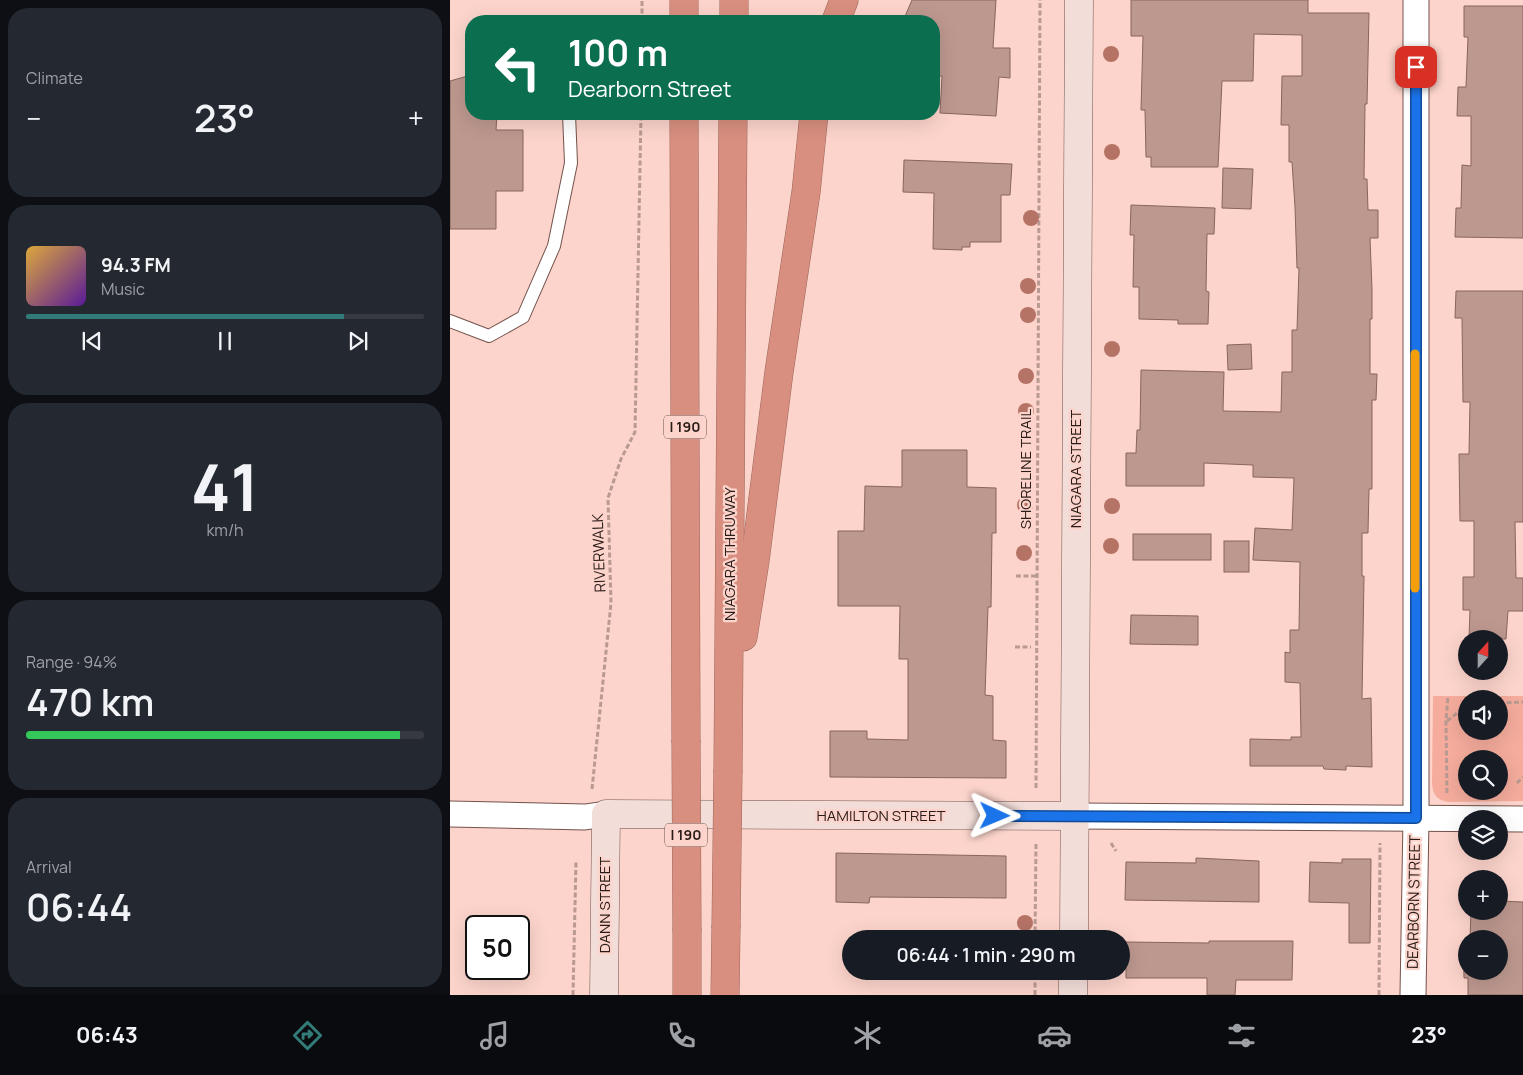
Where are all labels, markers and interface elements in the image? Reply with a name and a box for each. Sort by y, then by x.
text: 100 m [568,29,668,77]
icon: left [485,35,550,100]
pin [1395,46,1437,88]
icon: arrive [1402,53,1430,81]
text: Climate [26,67,83,89]
text: Dearborn Street [568,74,732,104]
text: 23° [194,91,255,143]
text: − [26,99,41,137]
text: + [408,99,424,137]
text: 94.3 FM [101,252,171,278]
text: Music [101,278,145,300]
icon: previous [78,327,106,355]
icon: pause [211,327,239,355]
icon: next [344,327,372,355]
street label: SHORELINE TRAIL [1015,408,1036,529]
street label: NIAGARA STREET [1065,410,1086,528]
road number: I 190 [664,416,706,438]
text: 41 [191,442,259,531]
street label: NIAGARA THRUWAY [719,486,740,621]
street label: RIVERWALK [587,513,610,593]
text: km/h [206,519,244,541]
north arrow [1458,630,1508,680]
map controls [1458,630,1508,980]
text: Range · 94% [26,651,117,673]
text: 470 km [26,675,154,727]
button: sound [1458,690,1508,740]
button: search [1458,750,1508,800]
position arrow [968,789,1020,841]
street label: HAMILTON STREET [817,805,945,826]
button: layers [1458,810,1508,860]
road number: I 190 [665,824,707,846]
street label: DEARBORN STREET [1402,835,1425,969]
text: Arrival [26,856,72,878]
street label: DANN STREET [594,857,615,953]
button: + [1458,870,1508,920]
text: 06:44 [26,880,132,932]
speed limit sign: 50 [465,915,530,980]
button: − [1458,930,1508,980]
text: 06:44 · 1 min · 290 m [897,942,1075,968]
icon: directions [290,1018,325,1053]
icon: music [477,1018,512,1053]
icon: phone [664,1018,699,1053]
icon: climate [850,1018,885,1053]
icon: car [1037,1018,1072,1053]
icon: filters [1224,1018,1259,1053]
text: 06:43 [76,1020,138,1050]
text: 23° [1411,1020,1447,1050]

